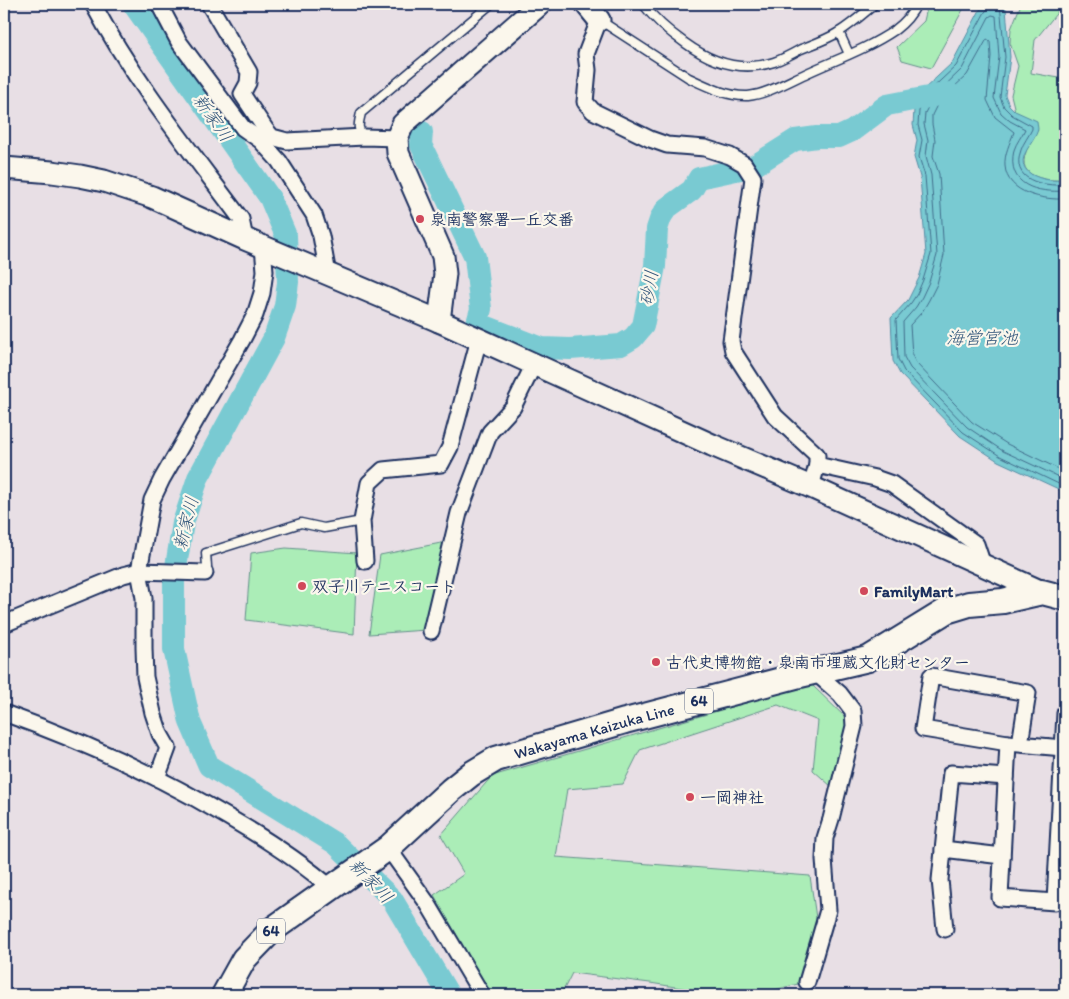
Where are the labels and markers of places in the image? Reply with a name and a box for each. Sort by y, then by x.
place label: 泉南警察署一丘交番 [430,210,574,229]
marker: 泉南警察署一丘交番 [414,213,426,225]
place label: 双子川テニスコート [312,577,456,596]
marker: 双子川テニスコート [296,580,308,592]
place label: FamilyMart [874,582,953,602]
marker: FamilyMart [858,585,870,597]
place label: 古代史博物館・泉南市埋蔵文化財センター [666,653,970,672]
marker: 古代史博物館・泉南市埋蔵文化財センター [650,656,662,668]
place label: 一岡神社 [700,788,764,807]
marker: 一岡神社 [684,791,696,803]

